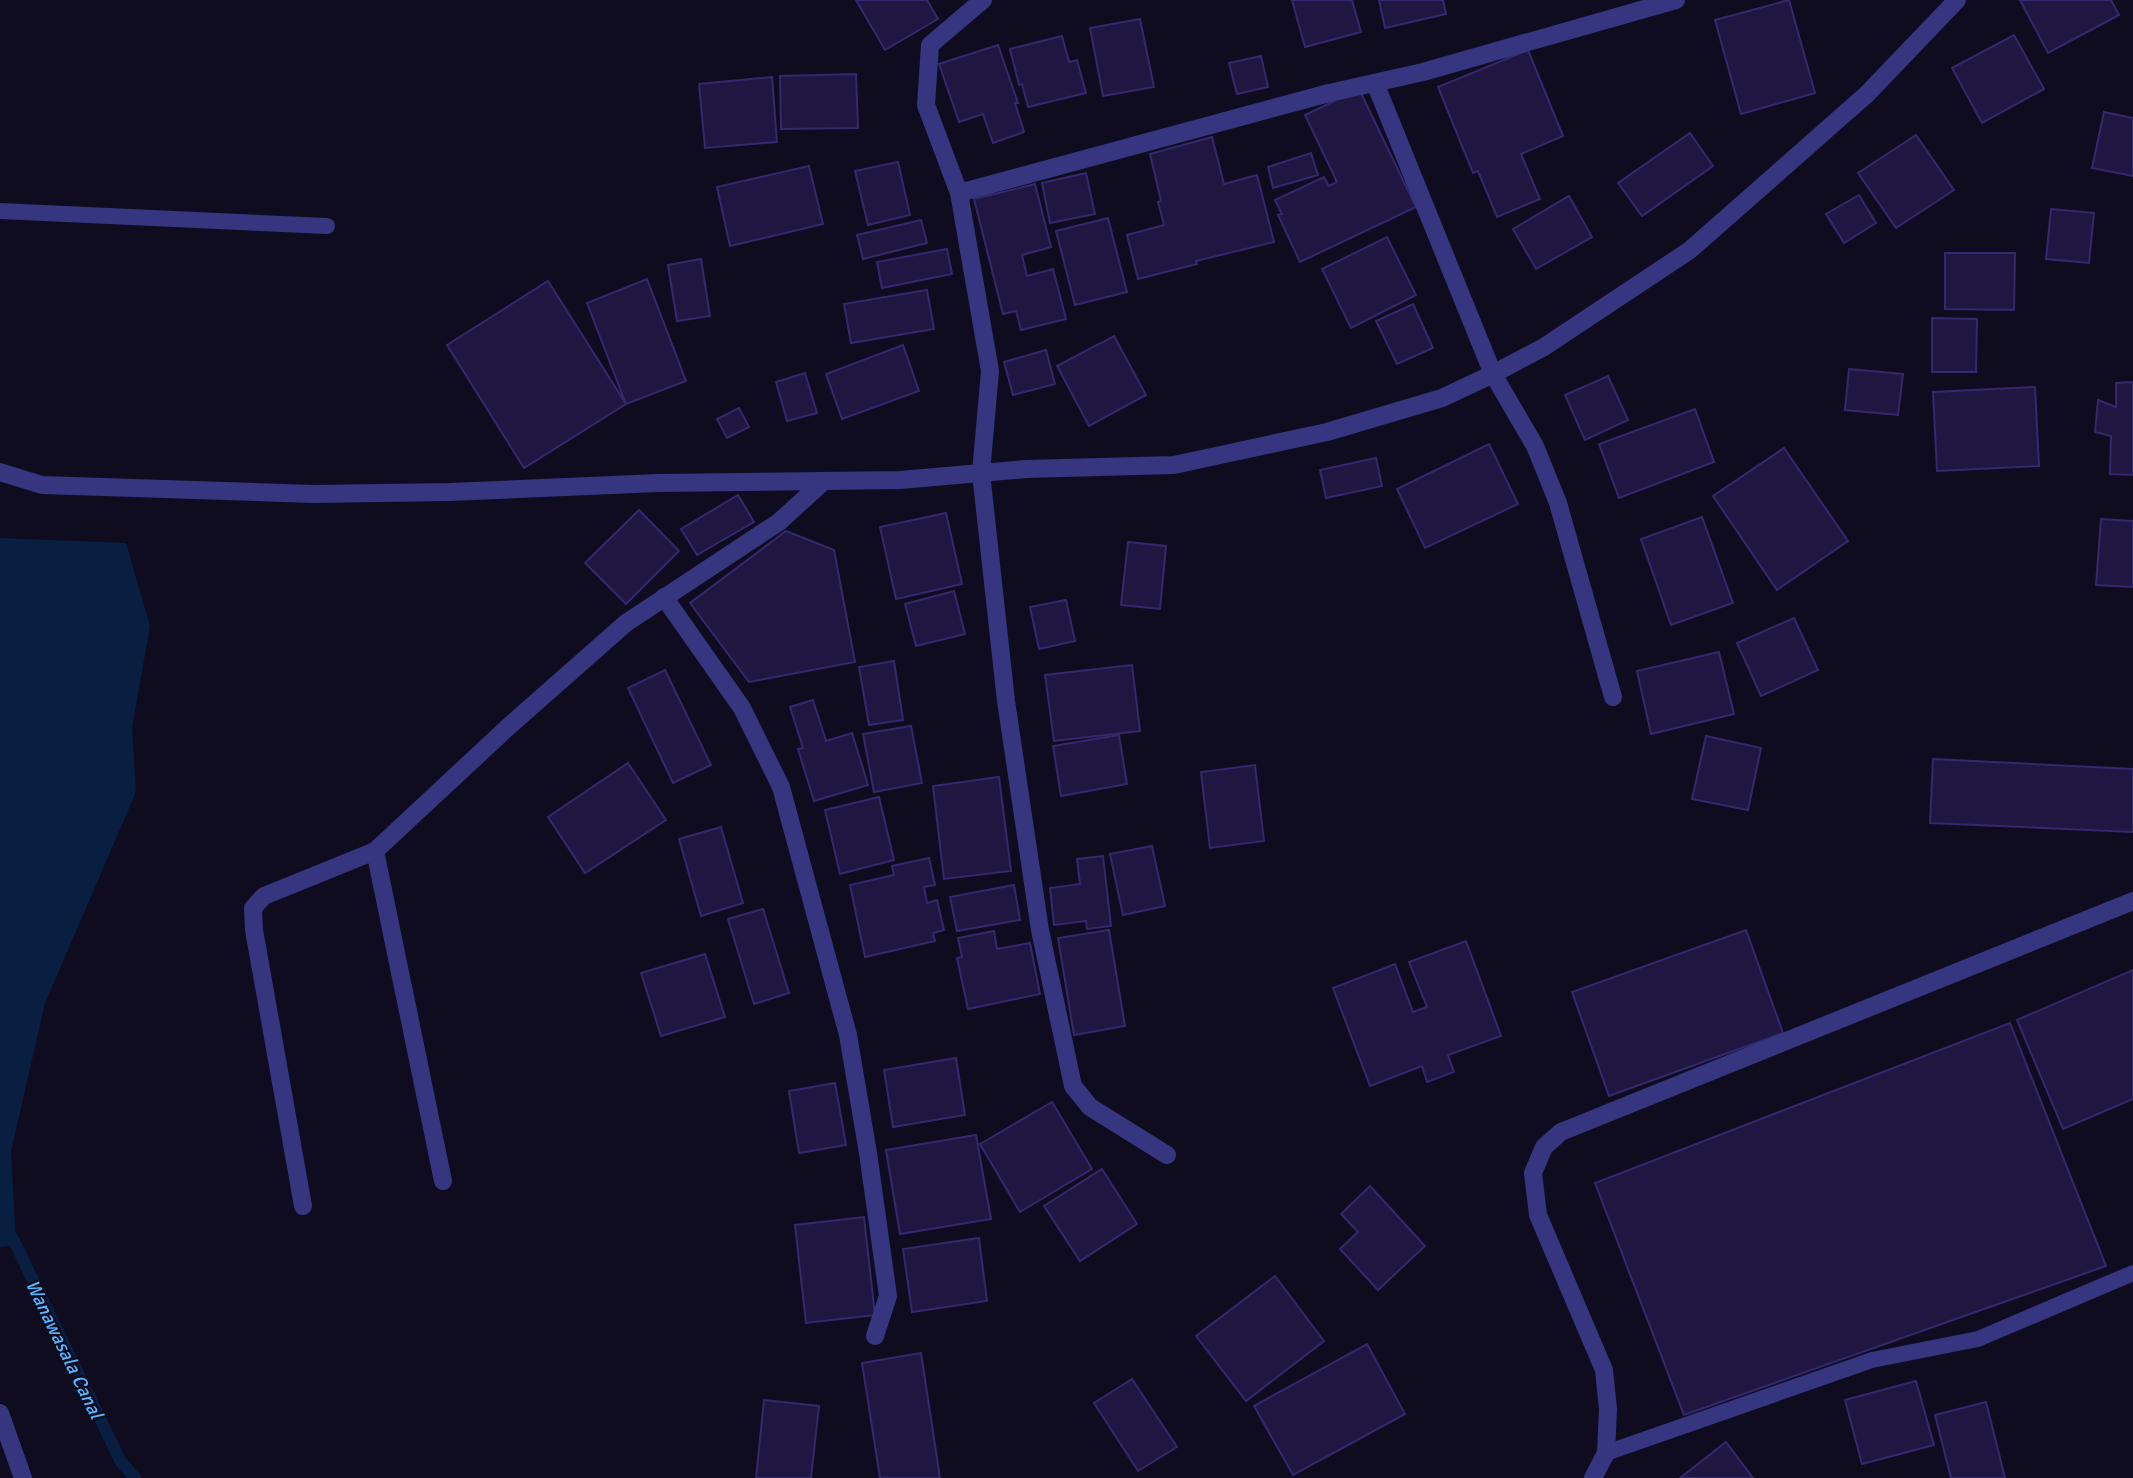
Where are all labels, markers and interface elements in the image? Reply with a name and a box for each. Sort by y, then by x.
water label: Wanawasala Canal [20,1276,109,1424]

